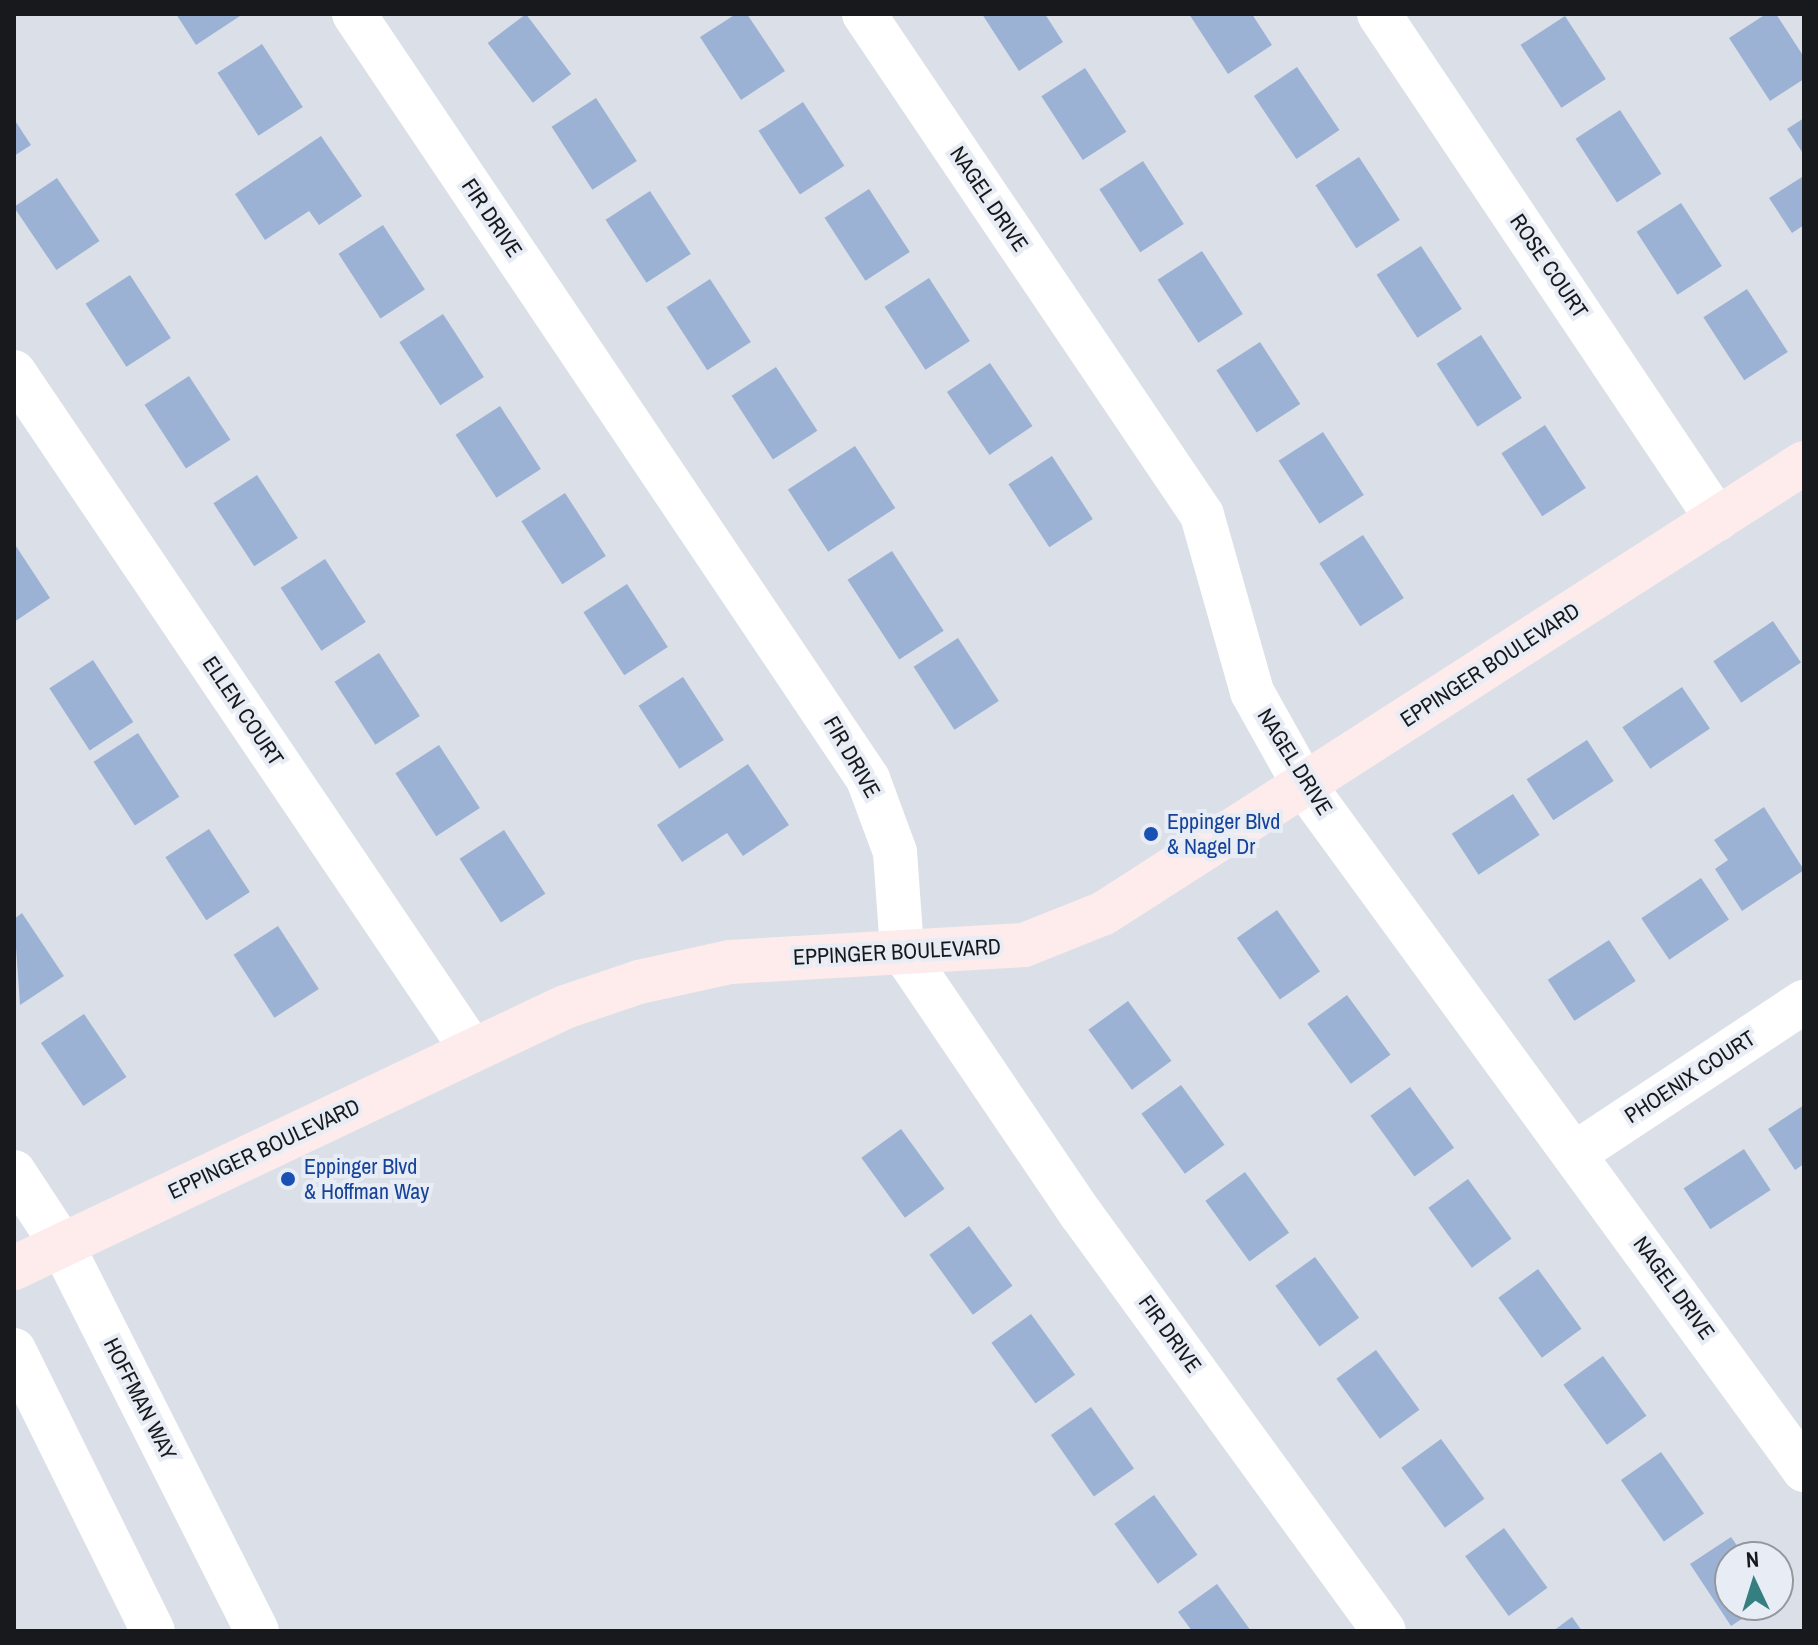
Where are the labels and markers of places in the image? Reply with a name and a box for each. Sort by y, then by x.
place label: Eppinger Blvd & Nagel Dr [1167,808,1280,860]
marker: Eppinger Blvd & Nagel Dr [1142,825,1160,843]
place label: Eppinger Blvd & Hoffman Way [304,1153,429,1204]
marker: Eppinger Blvd & Hoffman Way [279,1170,297,1188]

